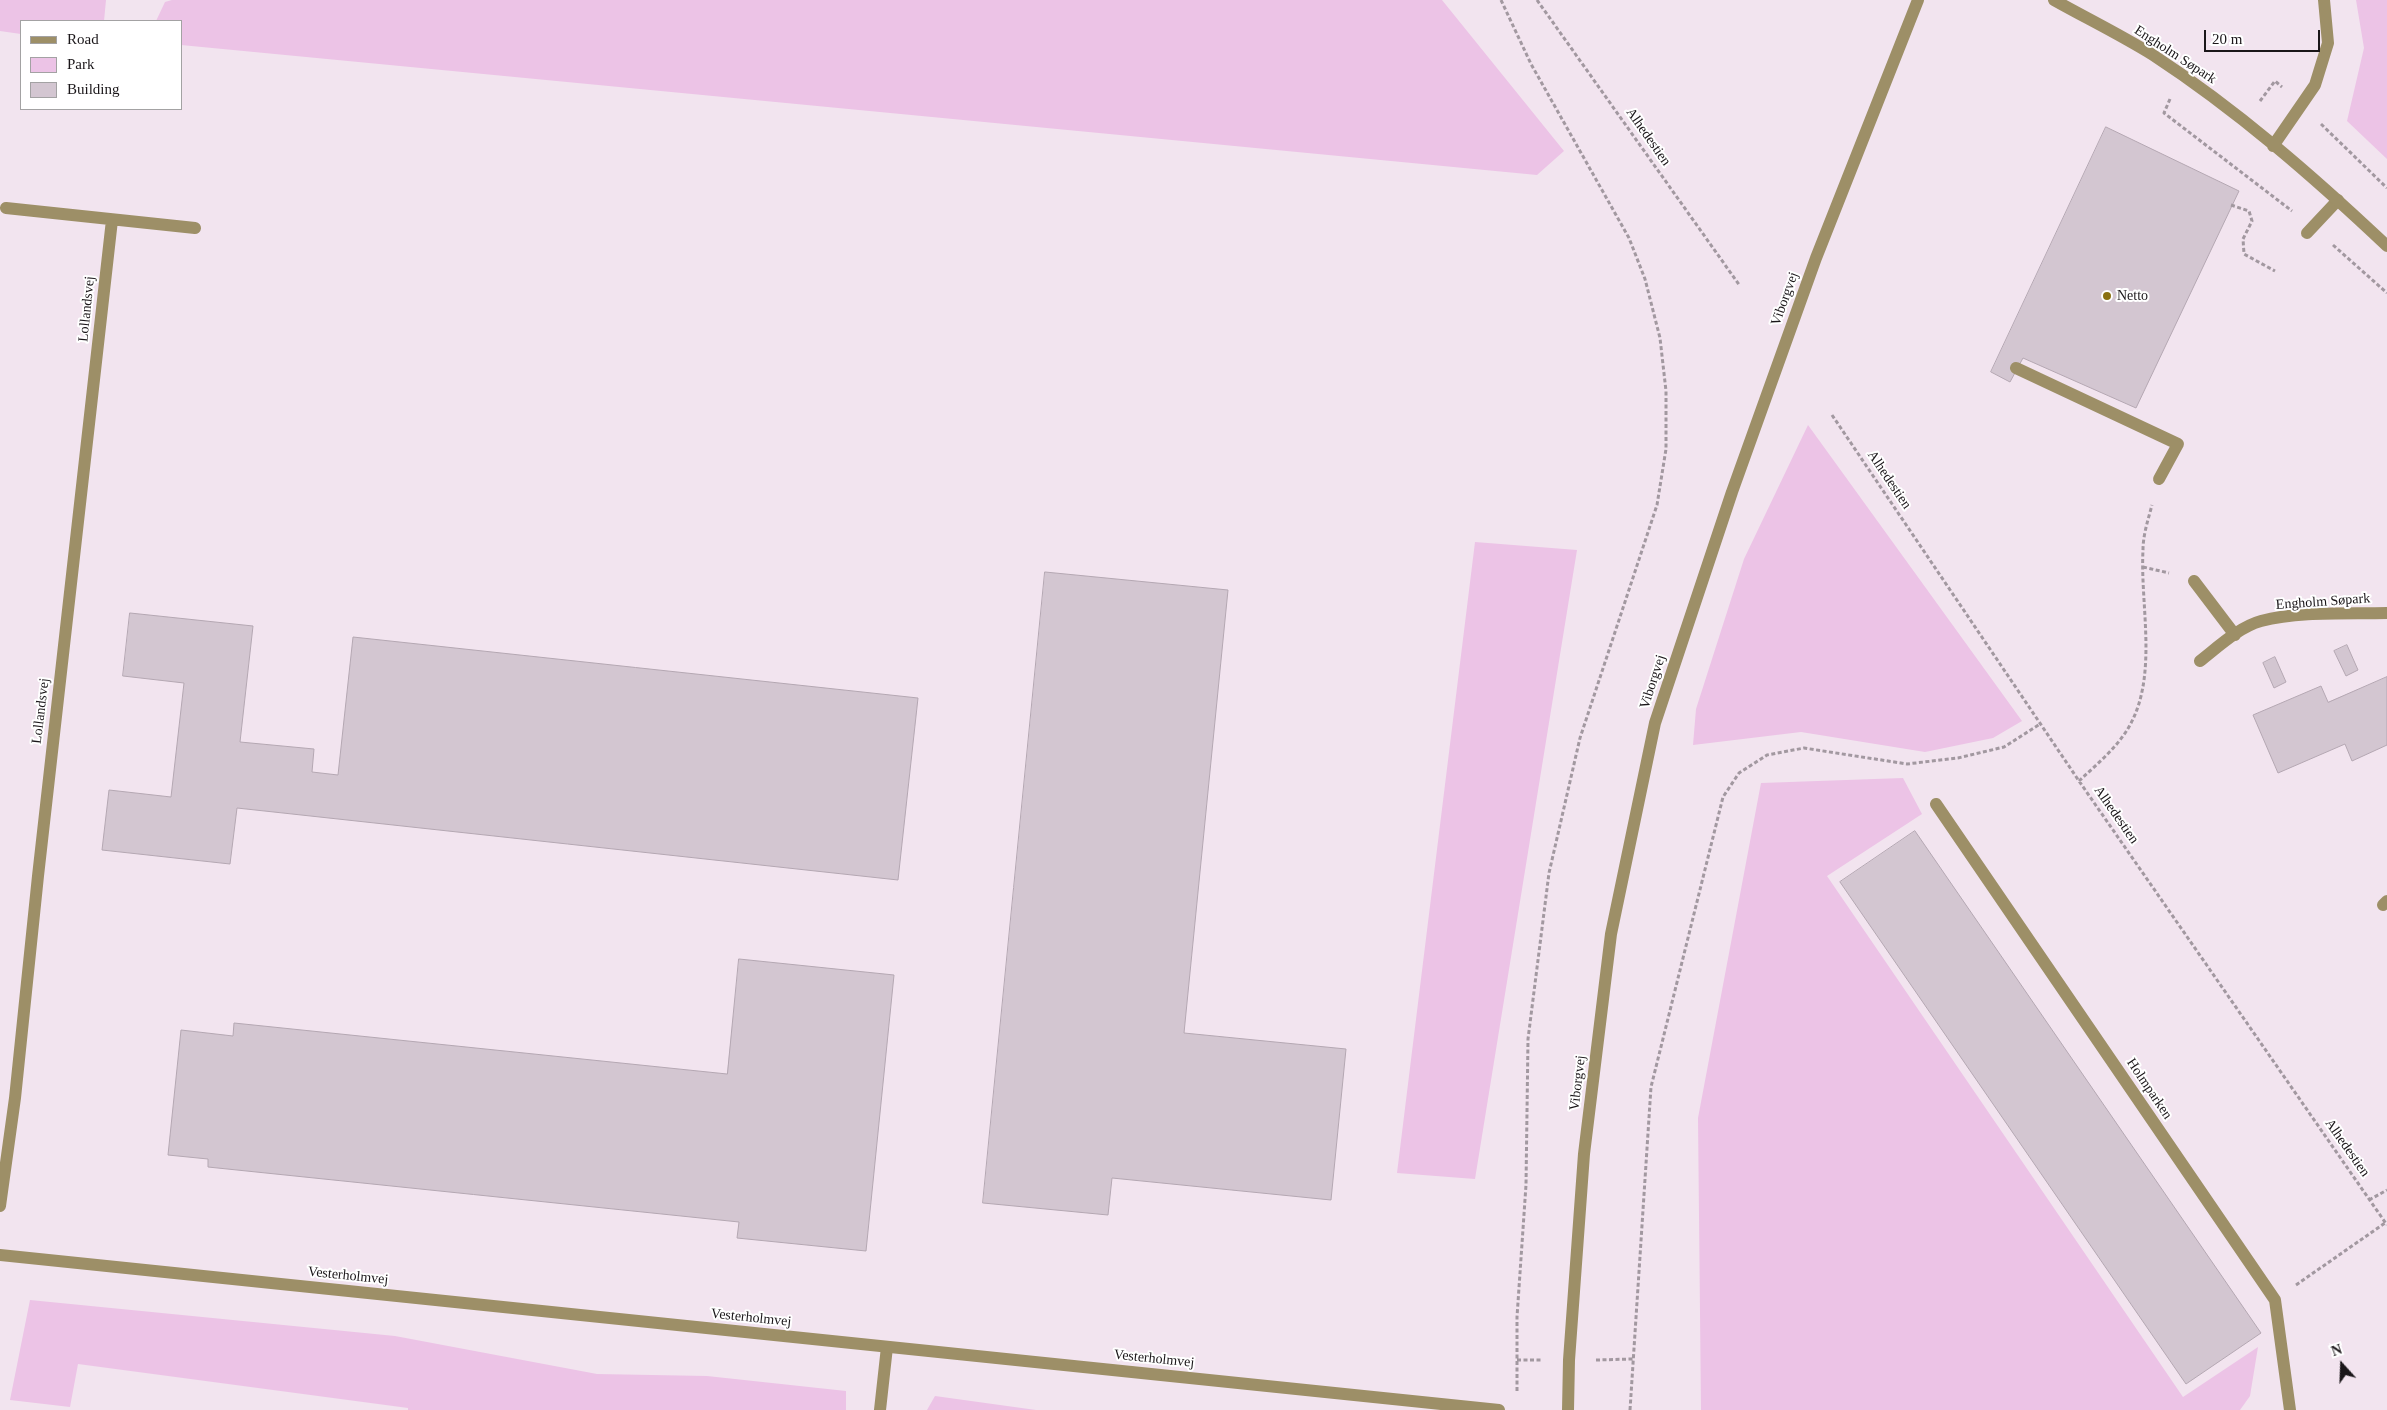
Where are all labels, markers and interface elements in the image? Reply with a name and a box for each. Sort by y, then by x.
legend [20,20,182,110]
scale bar [2207,20,2323,52]
street label: Engholm Søpark [2131,22,2219,88]
text: Road [67,31,99,47]
text: 20 m [2212,31,2242,47]
text: Park [67,56,95,72]
text: Building [67,81,120,97]
street label: Alhedestien [1622,105,1674,169]
street label: Viborgvej [1768,270,1802,328]
street label: Lollandsvej [75,275,99,343]
place label: Netto [2117,288,2148,304]
marker: Netto [2101,290,2113,302]
street label: Alhedestien [1863,448,1915,512]
street label: Engholm Søpark [2275,590,2371,614]
street label: Viborgvej [1636,653,1670,711]
street label: Lollandsvej [29,677,53,745]
street label: Alhedestien [2090,783,2142,847]
street label: Viborgvej [1566,1054,1590,1112]
street label: Holmparken [2122,1055,2176,1123]
street label: Alhedestien [2321,1116,2373,1180]
street label: Vesterholmvej [307,1263,389,1289]
street label: Vesterholmvej [710,1305,792,1331]
north arrow [2317,1340,2367,1390]
text: N [2329,1342,2344,1359]
street label: Vesterholmvej [1113,1346,1195,1372]

